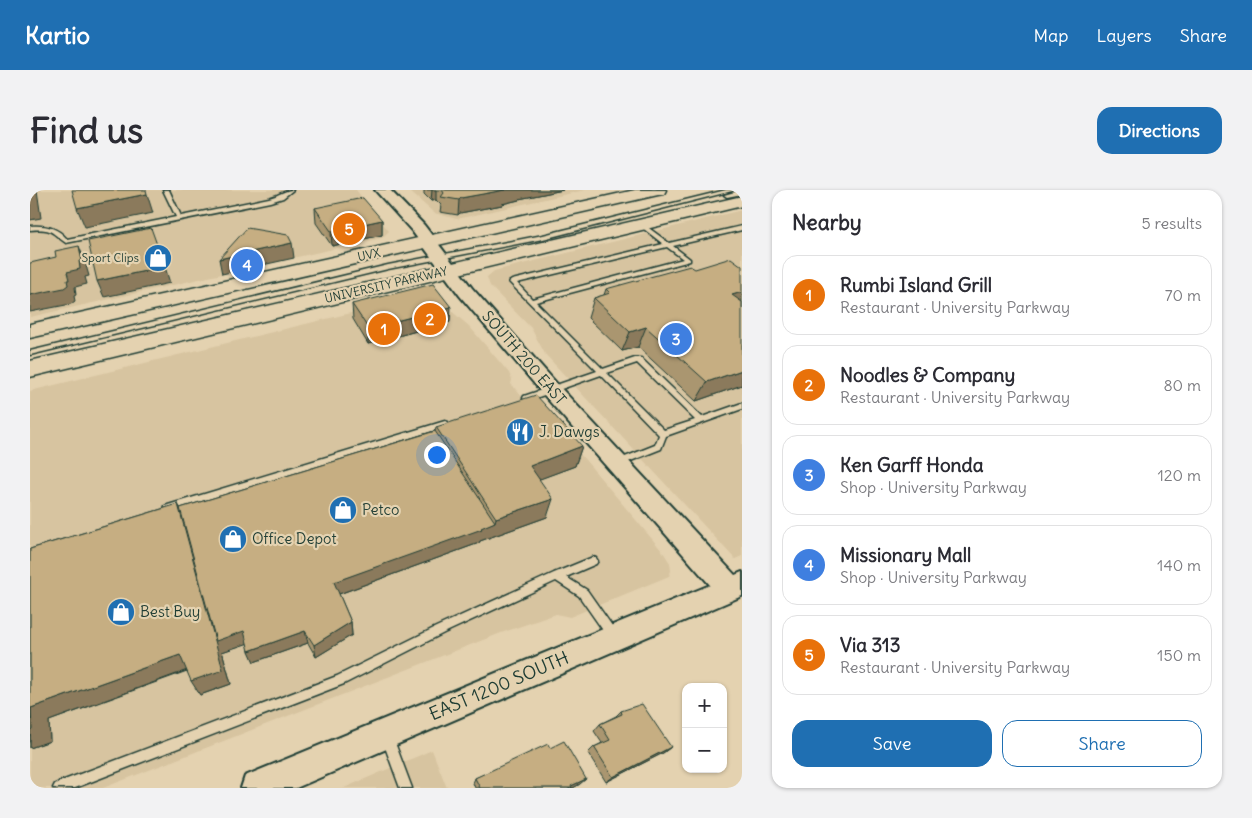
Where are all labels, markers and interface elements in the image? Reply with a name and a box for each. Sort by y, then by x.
text: Kartio [25,20,90,50]
text: Map [1033,24,1068,47]
text: Layers [1096,24,1152,47]
text: Share [1180,24,1227,47]
button: Directions [1097,107,1222,154]
text: Find us [30,108,143,152]
text: Nearby [792,209,862,236]
pin: 5 [333,210,365,248]
text: 5 results [1141,213,1202,233]
shop icon: Sport Clips [143,243,173,273]
street label: UVX [356,245,382,264]
pin: 4 [231,246,263,284]
place label: Sport Clips [81,250,139,265]
street label: UNIVERSITY PARKWAY [323,263,449,306]
text: Rumbi Island Grill [840,273,992,297]
text: 1 [806,285,812,305]
text: 70 m [1165,285,1201,305]
text: Restaurant · University Parkway [840,297,1070,317]
pin: 2 [414,300,446,338]
street label: SOUTH 200 EAST [478,307,571,409]
pin: 1 [368,310,400,348]
pin: 3 [660,320,692,358]
text: Noodles & Company [840,363,1015,387]
text: 2 [805,375,813,395]
text: 80 m [1163,375,1201,395]
text: Restaurant · University Parkway [840,387,1070,407]
restaurant icon: J. Dawgs [505,417,535,447]
place label: J. Dawgs [539,422,600,441]
your location [424,442,450,468]
text: Ken Garff Honda [840,453,984,477]
text: 3 [804,465,814,485]
text: 120 m [1158,465,1201,485]
text: Shop · University Parkway [840,477,1027,497]
shop icon: Petco [328,495,358,525]
place label: Petco [362,500,400,519]
shop icon: Office Depot [218,524,248,554]
place label: Office Depot [252,529,336,548]
text: Missionary Mall [840,543,971,567]
text: 4 [804,555,814,575]
text: 140 m [1157,555,1201,575]
text: Shop · University Parkway [840,567,1027,587]
shop icon: Best Buy [106,597,136,627]
place label: Best Buy [140,602,200,621]
text: Via 313 [840,633,900,657]
text: 5 [804,645,814,665]
text: 150 m [1157,645,1201,665]
street label: EAST 1200 SOUTH [426,646,572,725]
text: Restaurant · University Parkway [840,657,1070,677]
map controls [682,683,727,773]
button: + [682,683,727,728]
button: Save [792,720,992,767]
button: Share [1002,720,1202,767]
button: − [682,728,727,773]

